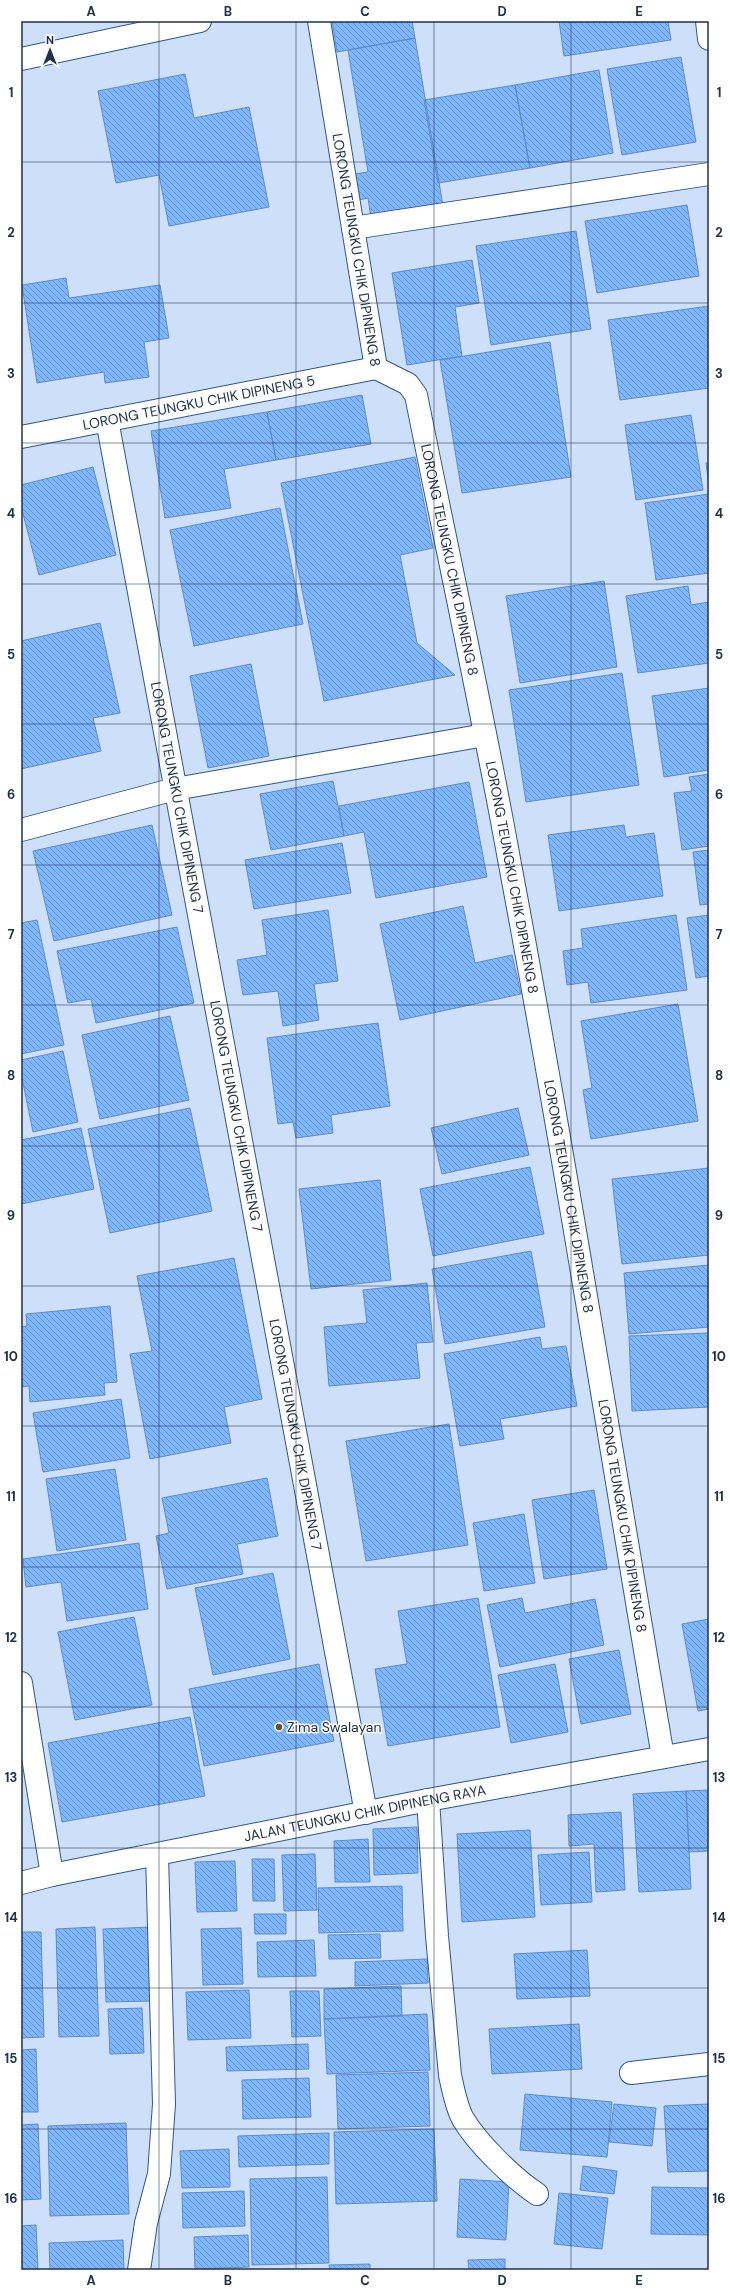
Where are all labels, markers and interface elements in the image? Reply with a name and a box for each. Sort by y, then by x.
text: A [86,3,96,20]
text: B [224,3,232,20]
text: C [360,3,370,20]
text: D [497,3,507,20]
text: E [635,3,643,20]
north arrow [30,30,70,70]
text: N [46,33,54,47]
text: 1 [9,84,13,101]
text: 1 [717,84,721,101]
street label: LORONG TEUNGKU CHIK DIPINENG 8 [329,132,385,368]
text: 2 [7,224,15,241]
text: 2 [715,224,723,241]
text: 3 [7,365,15,382]
text: 3 [715,365,723,382]
street label: LORONG TEUNGKU CHIK DIPINENG 5 [81,371,316,434]
street label: LORONG TEUNGKU CHIK DIPINENG 8 [417,442,482,677]
text: 4 [7,505,15,522]
text: 4 [715,505,723,522]
text: 5 [7,646,15,663]
text: 5 [715,646,723,663]
street label: LORONG TEUNGKU CHIK DIPINENG 7 [147,680,208,915]
street label: LORONG TEUNGKU CHIK DIPINENG 8 [482,760,543,995]
text: 6 [7,786,15,803]
text: 6 [715,786,723,803]
text: 7 [8,926,15,943]
text: 7 [716,926,723,943]
street label: LORONG TEUNGKU CHIK DIPINENG 7 [206,999,267,1233]
text: 8 [7,1067,15,1084]
text: 8 [715,1067,723,1084]
street label: LORONG TEUNGKU CHIK DIPINENG 8 [540,1078,598,1314]
text: 9 [7,1207,15,1224]
text: 9 [715,1207,723,1224]
street label: LORONG TEUNGKU CHIK DIPINENG 7 [265,1317,326,1552]
text: 10 [4,1348,18,1365]
text: 10 [712,1348,726,1365]
street label: LORONG TEUNGKU CHIK DIPINENG 8 [594,1398,651,1634]
text: 11 [6,1488,16,1505]
text: 11 [714,1488,724,1505]
text: 12 [5,1629,17,1646]
text: 12 [713,1629,725,1646]
place label: Zima Swalayan [287,1718,381,1736]
marker: Zima Swalayan [274,1722,284,1732]
text: 13 [5,1769,17,1786]
text: 13 [713,1769,725,1786]
street label: JALAN TEUNGKU CHIK DIPINENG RAYA [242,1781,487,1846]
text: 14 [4,1909,18,1926]
text: 14 [712,1909,726,1926]
text: 15 [5,2050,17,2067]
text: 15 [713,2050,725,2067]
text: 16 [5,2190,17,2207]
text: 16 [713,2190,725,2207]
text: A [86,2272,96,2289]
text: B [224,2272,232,2289]
text: C [360,2272,370,2289]
text: D [497,2272,507,2289]
text: E [635,2272,643,2289]

